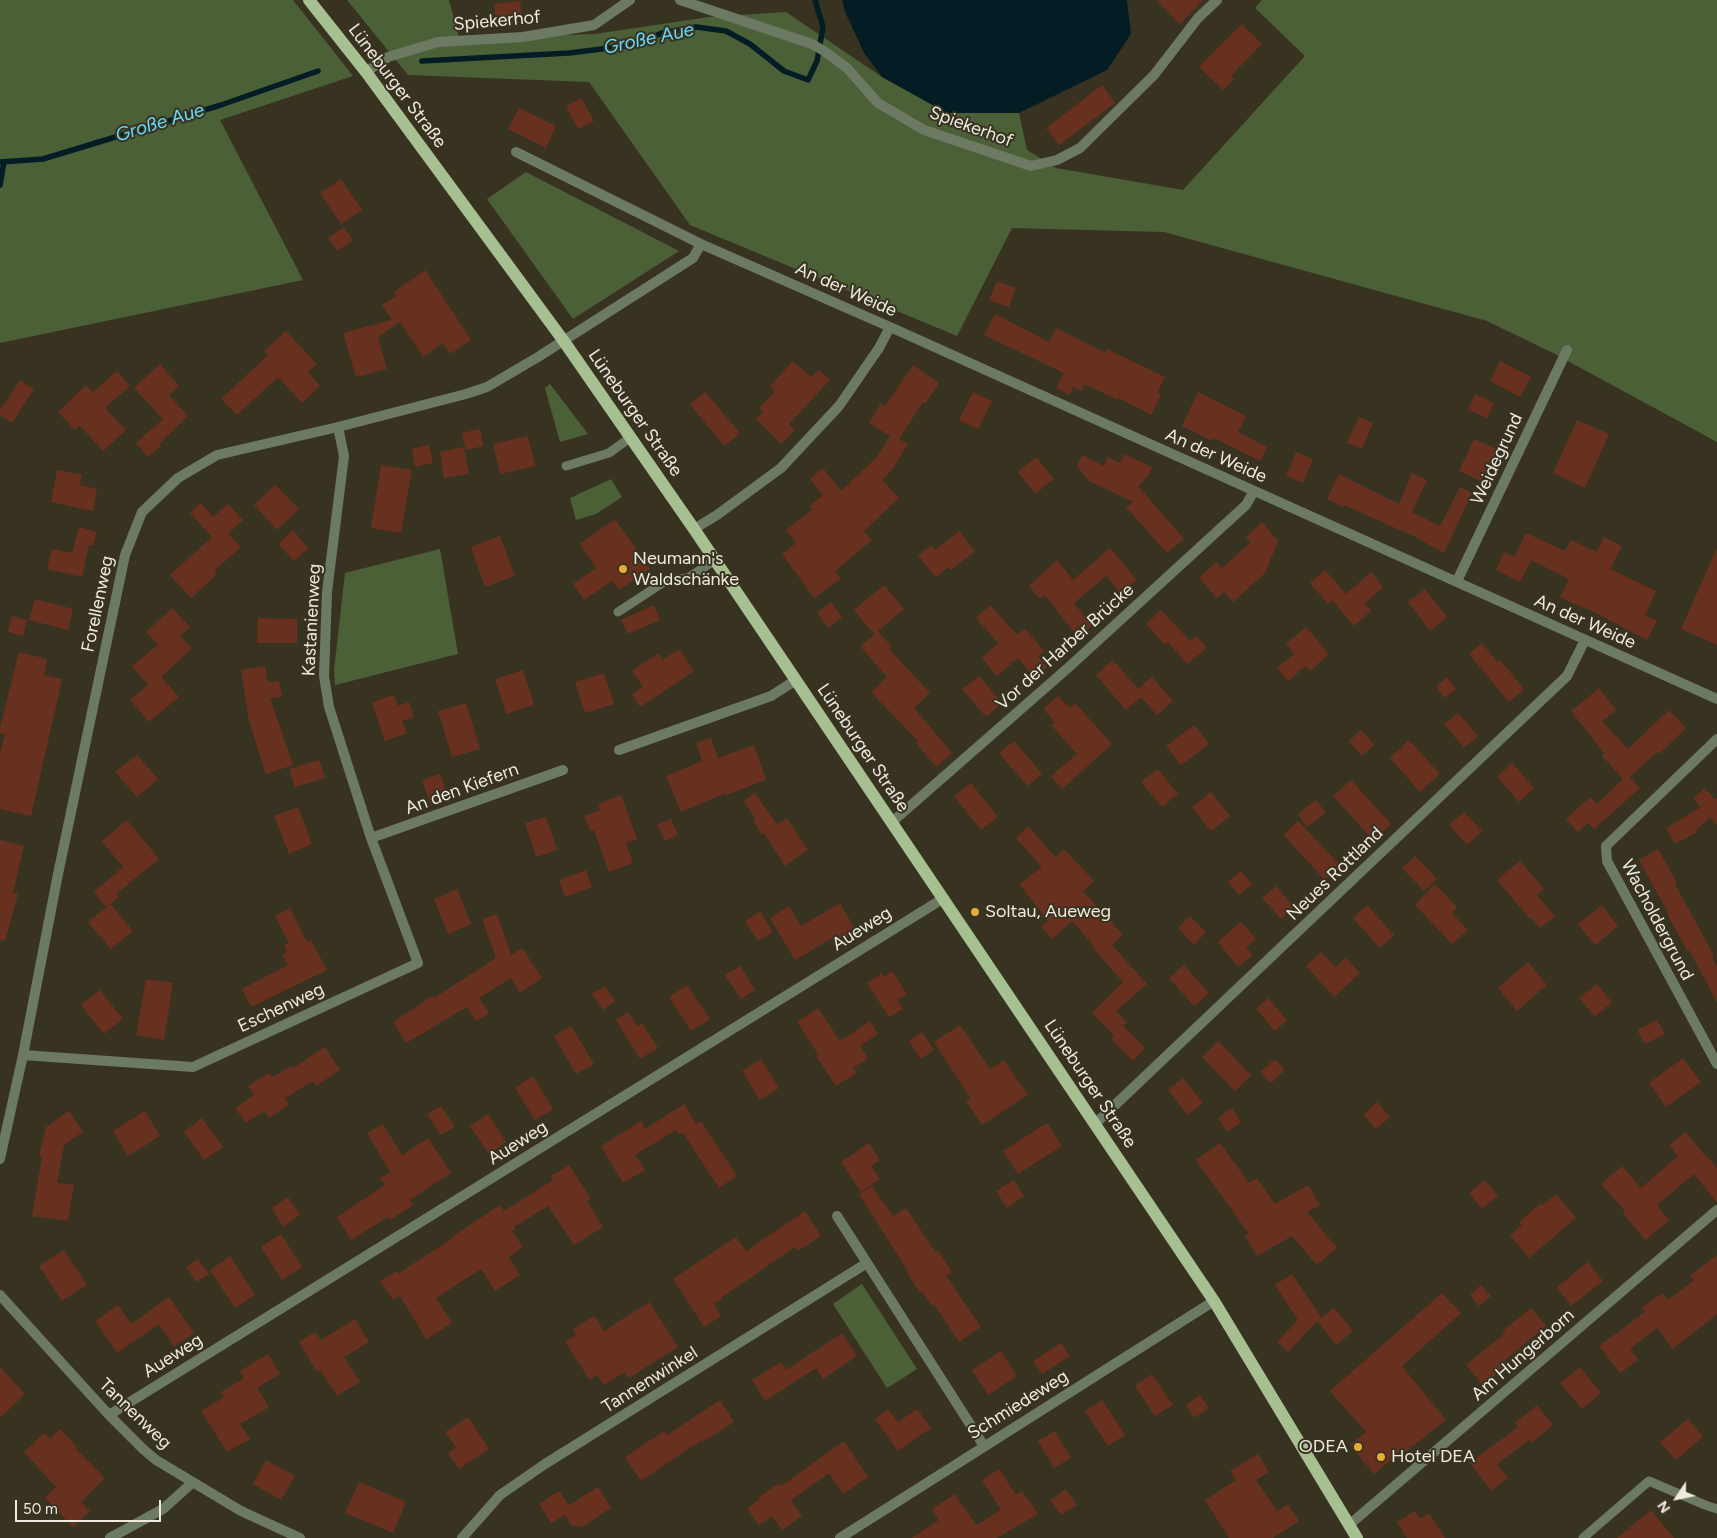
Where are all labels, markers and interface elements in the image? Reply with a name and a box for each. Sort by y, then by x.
street label: Spiekerhof [453,6,541,36]
water label: Große Aue [602,18,696,60]
street label: Lüneburger Straße [343,20,451,152]
water label: Große Aue [113,99,207,147]
street label: Spiekerhof [926,102,1016,152]
street label: An der Weide [792,258,900,322]
street label: Lüneburger Straße [583,345,687,481]
street label: Weidegrund [1466,410,1528,508]
street label: An der Weide [1162,424,1270,488]
place label: Neumann's Waldschänke [633,548,739,590]
street label: Forellenweg [77,554,119,654]
street label: Kastanienweg [298,563,326,677]
marker: Neumann's Waldschänke [617,563,629,575]
street label: Vor der Harber Brücke [991,579,1139,715]
street label: An der Weide [1531,590,1639,654]
street label: Lüneburger Straße [812,680,914,816]
street label: An den Kiefern [402,758,522,820]
street label: Neues Rottland [1282,823,1388,925]
street label: Wacholdergrund [1616,856,1698,984]
place label: Soltau, Aueweg [985,901,1111,923]
street label: Aueweg [828,902,896,956]
marker: Soltau, Aueweg [969,906,981,918]
street label: Eschenweg [234,979,328,1037]
street label: Lüneburger Straße [1039,1016,1141,1152]
street label: Aueweg [484,1116,552,1170]
street label: Am Hungerborn [1467,1304,1579,1406]
street label: Aueweg [139,1329,207,1383]
street label: Tannenwinkel [598,1342,702,1418]
street label: Schmiedeweg [964,1365,1072,1445]
street label: Tannenweg [94,1374,176,1454]
place label: ODEA [1299,1436,1348,1458]
marker: ODEA [1352,1441,1364,1453]
place label: Hotel DEA [1391,1446,1475,1468]
marker: Hotel DEA [1375,1451,1387,1463]
north arrow [1652,1473,1702,1523]
scale bar [18,1490,164,1522]
text: N [1654,1497,1674,1516]
text: 50 m [23,1500,58,1518]

